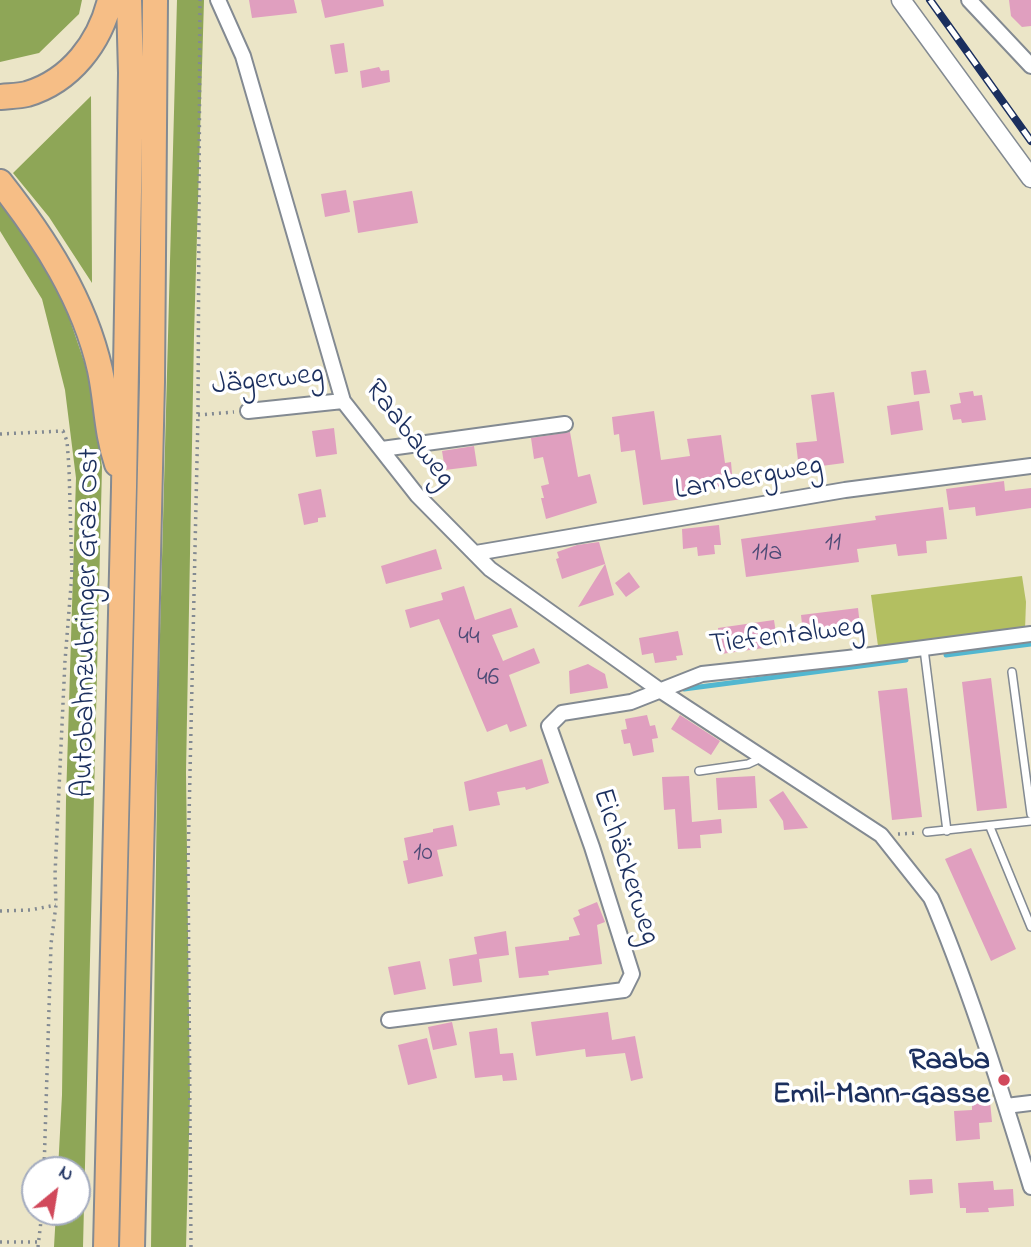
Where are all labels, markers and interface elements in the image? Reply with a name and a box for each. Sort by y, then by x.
street label: Jägerweg [210,358,326,406]
street label: Raabaweg [355,374,461,496]
street label: Autobahnzubringer Graz Ost [68,448,110,798]
street label: Lambergweg [672,449,826,511]
house number: 11 [825,529,841,561]
house number: 11a [752,539,782,571]
street label: Tiefentalweg [707,611,867,665]
house number: 44 [458,623,480,655]
house number: 46 [477,664,499,696]
street label: Eichäckerweg [582,784,666,950]
house number: 10 [413,839,433,871]
place label: Raaba Emil-Mann-Gasse [773,1045,990,1116]
marker: Raaba Emil-Mann-Gasse [996,1072,1012,1088]
north arrow [21,1156,91,1226]
text: N [53,1159,78,1189]

